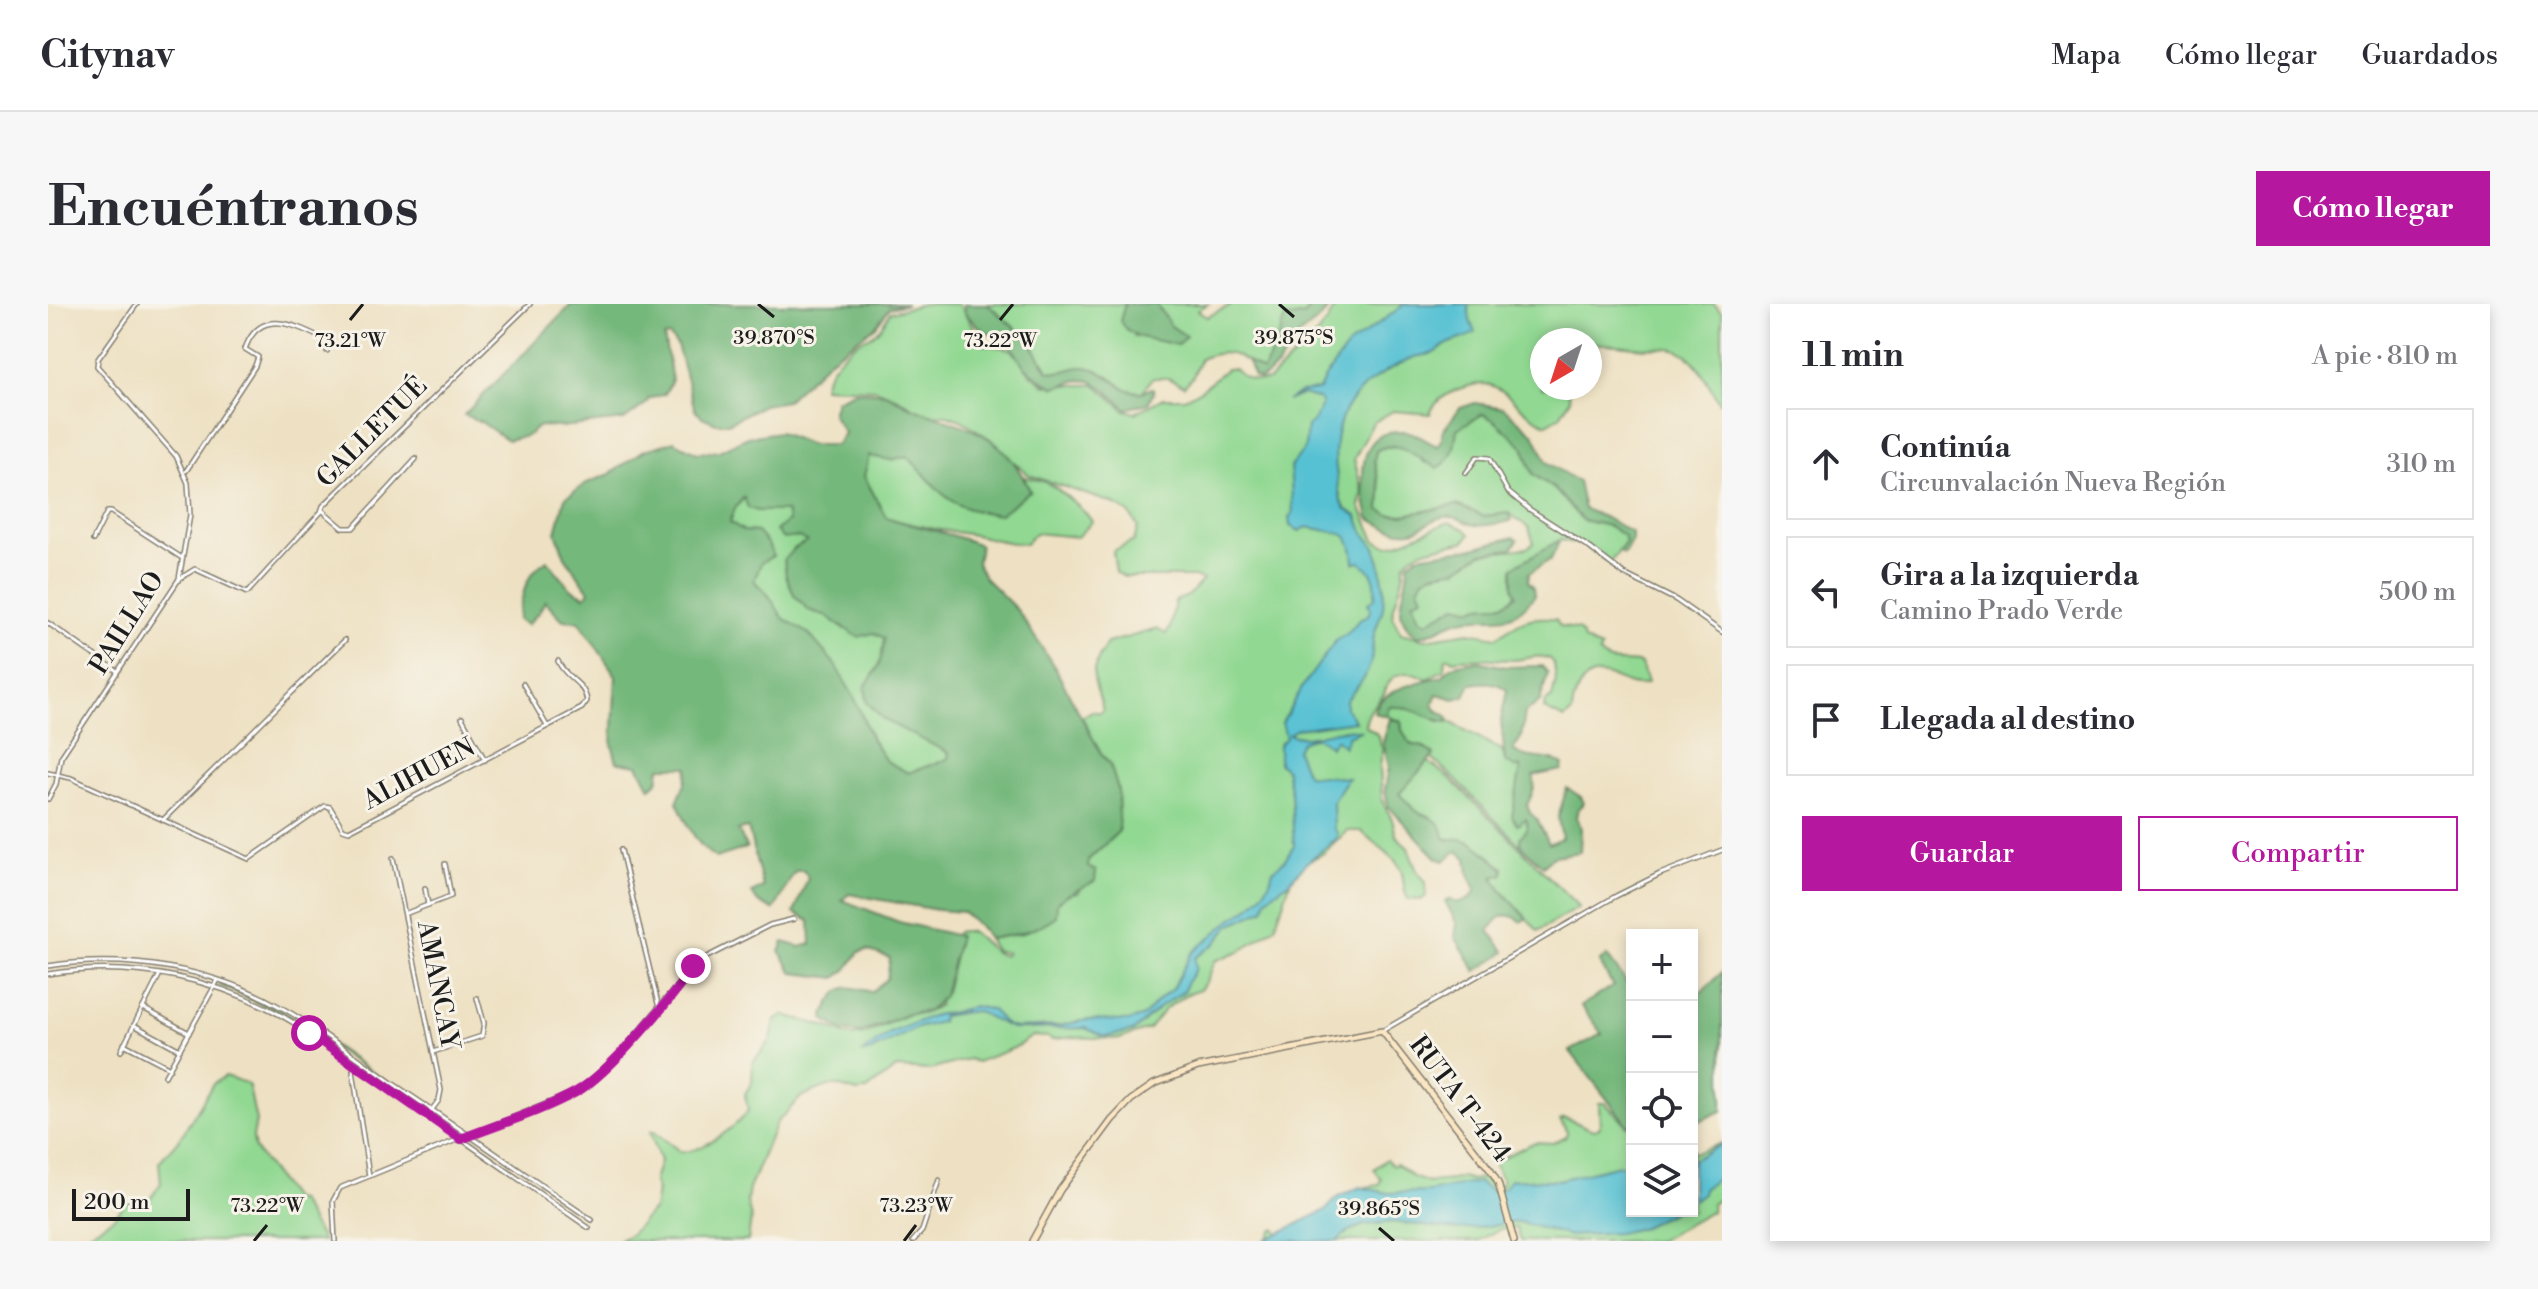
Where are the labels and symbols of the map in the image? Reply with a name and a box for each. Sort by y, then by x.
text: 39.870°S [733,326,815,351]
text: 39.875°S [1254,326,1334,351]
north arrow [1530,328,1602,400]
text: 73.21°W [314,329,386,354]
text: 73.22°W [963,329,1038,354]
street label: GALLETUÉ [309,369,434,494]
street label: PAILLAO [83,566,171,680]
street label: ALIHUEN [357,731,481,817]
street label: AMANCAY [410,917,467,1054]
route end [675,948,711,984]
route start [291,1015,327,1051]
street label: RUTA T-424 [1402,1029,1518,1169]
scale bar [72,1185,190,1221]
text: 73.22°W [230,1194,305,1219]
text: 73.23°W [879,1194,954,1219]
text: 39.865°S [1338,1197,1420,1222]

